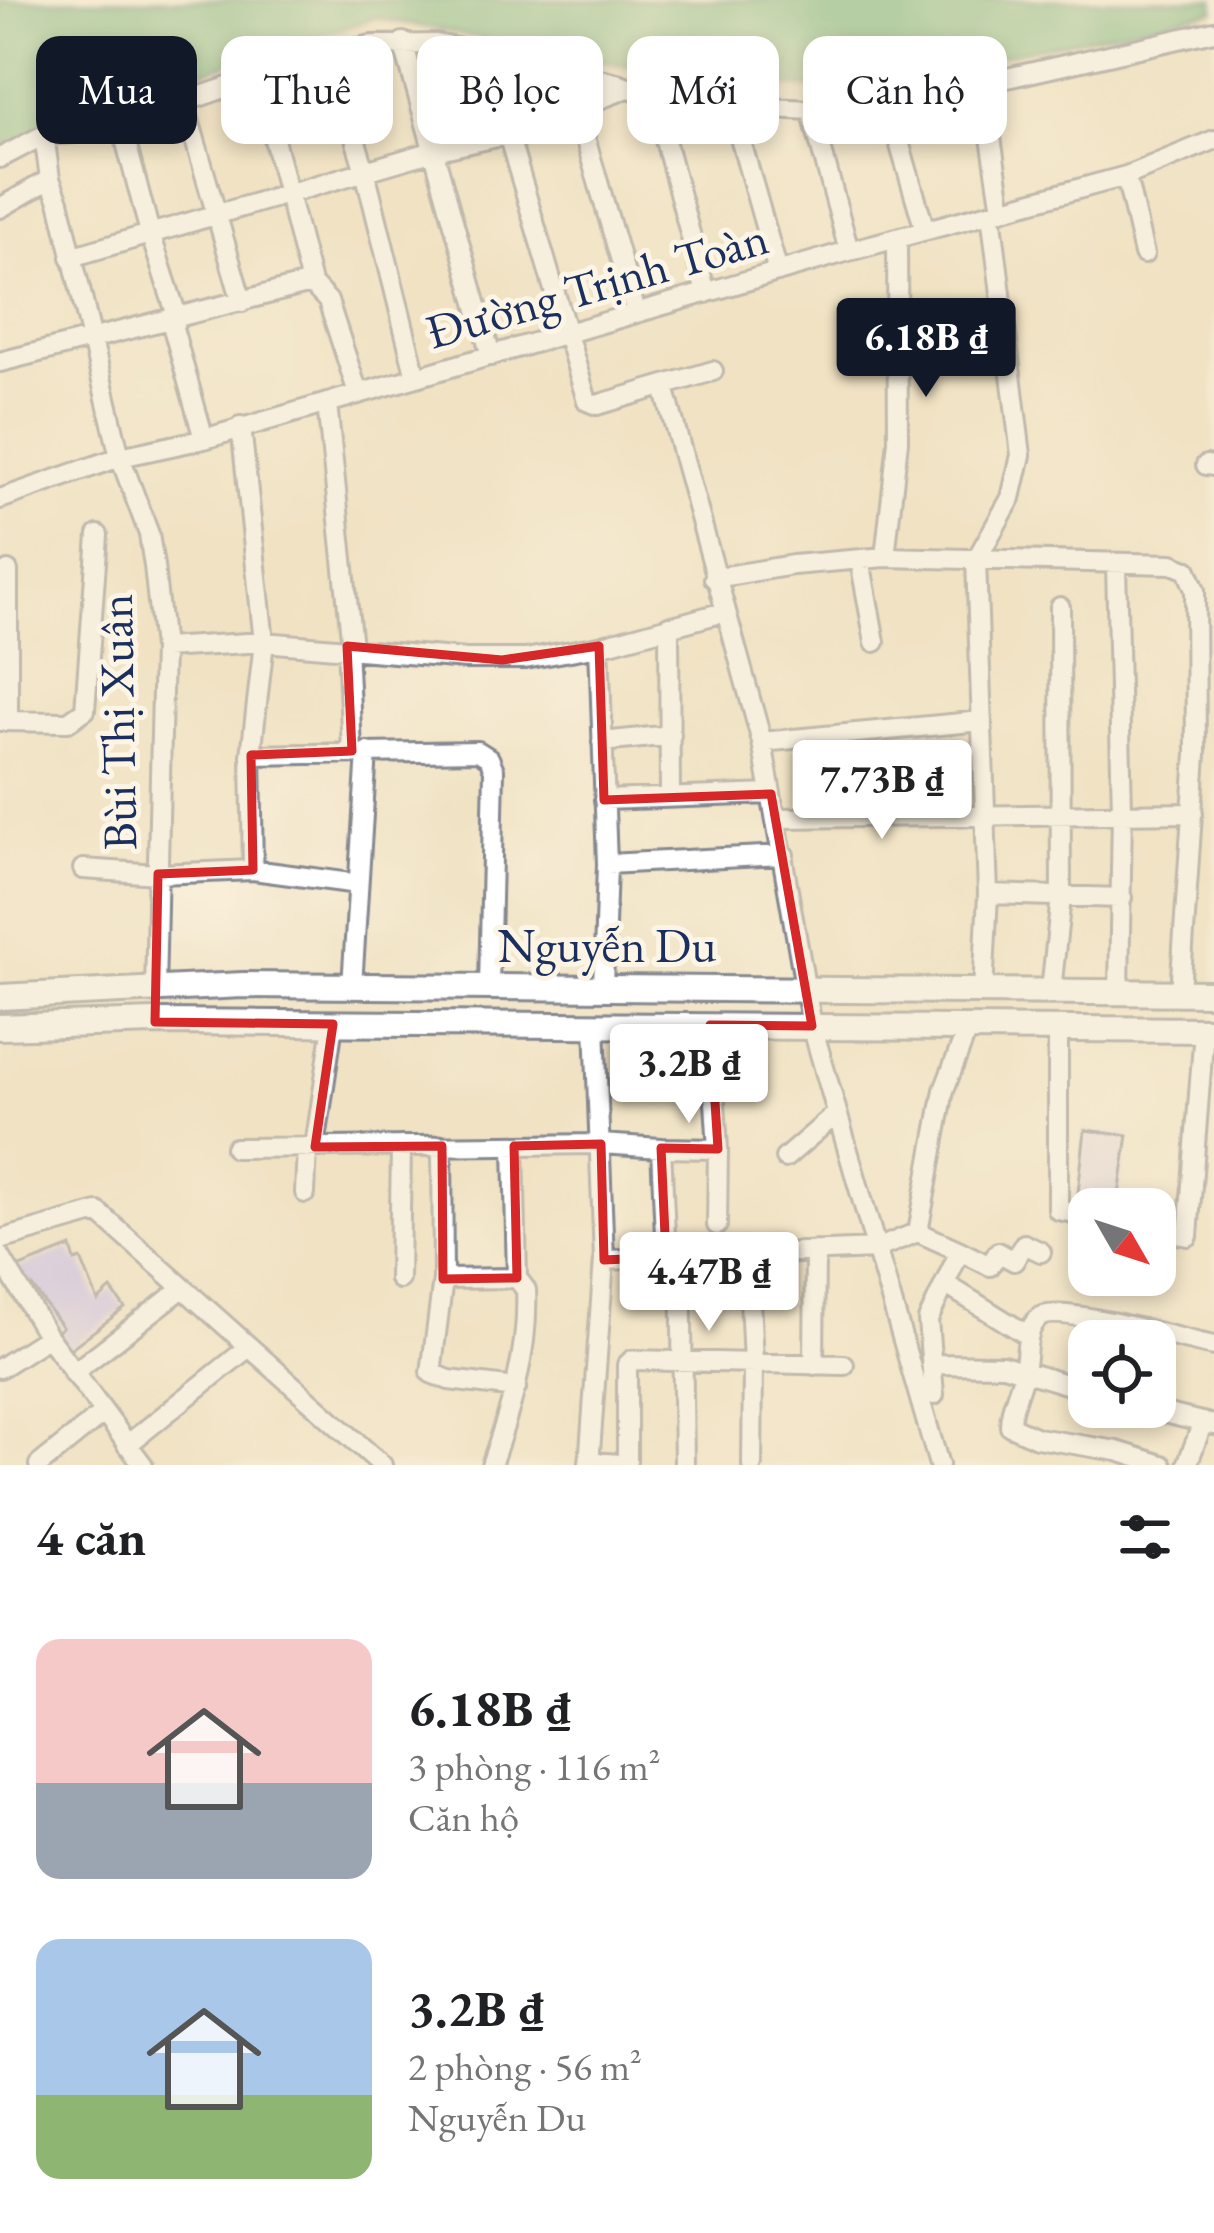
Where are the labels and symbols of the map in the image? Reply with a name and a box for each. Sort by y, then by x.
street label: Đường Trịnh Toàn [419,206,775,362]
pin: 6.18B ₫ [815,298,1037,400]
street label: Bùi Thị Xuân [84,593,150,851]
pin: 7.73B ₫ [771,740,993,842]
street label: Nguyễn Du [497,914,717,976]
pin: 3.2B ₫ [591,1024,787,1126]
north arrow [1068,1188,1176,1296]
pin: 4.47B ₫ [598,1232,820,1334]

